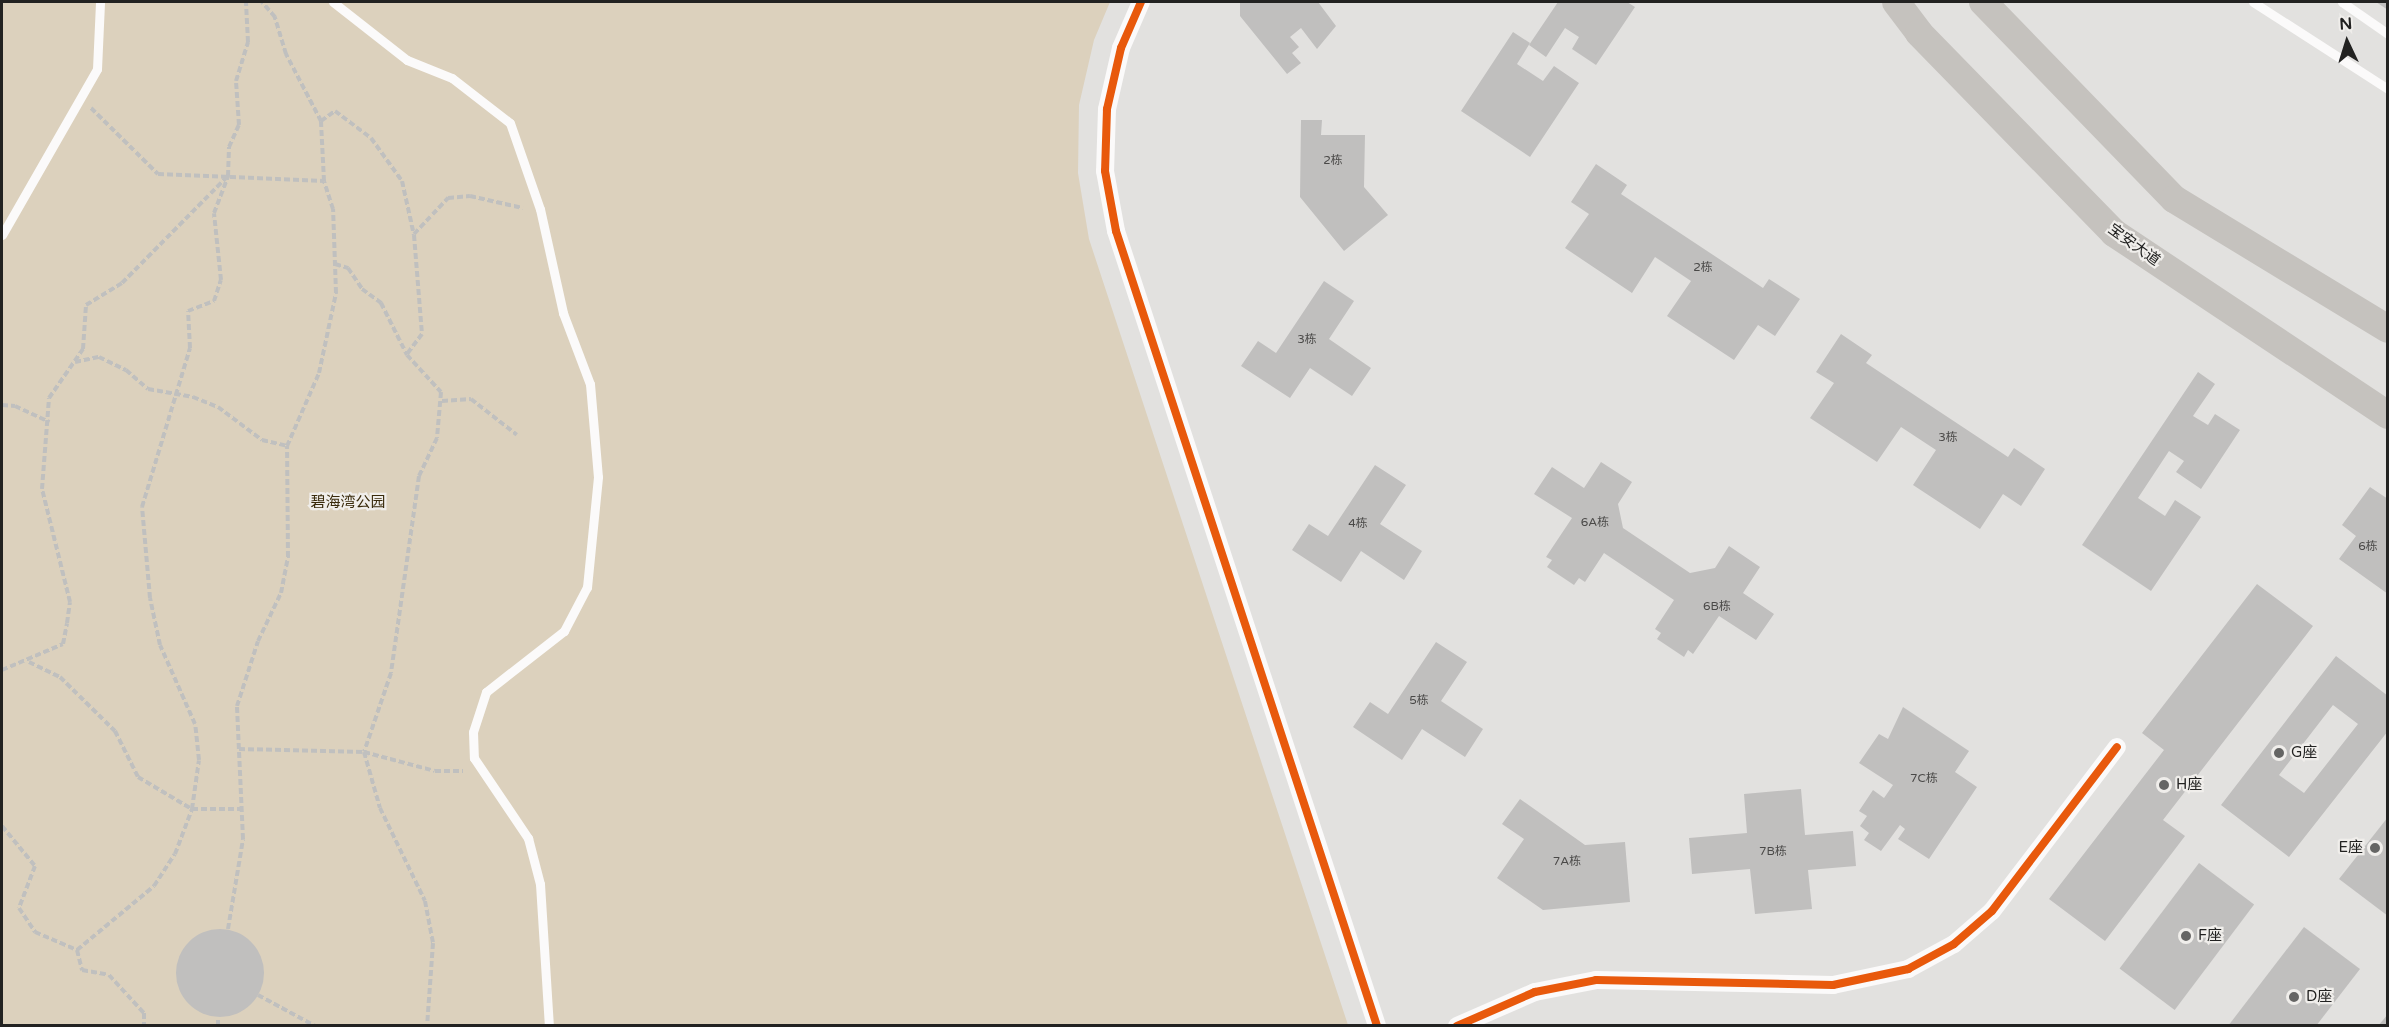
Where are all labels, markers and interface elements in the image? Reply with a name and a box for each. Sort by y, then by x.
north arrow [2317,12,2377,72]
text: N [2339,14,2353,34]
house number: 2栋 [1323,154,1343,168]
street label: 宝安大道 [2104,220,2164,270]
house number: 2栋 [1693,261,1713,275]
house number: 3栋 [1297,333,1317,347]
house number: 3栋 [1938,431,1958,445]
park label: 碧海湾公园 [311,494,385,512]
house number: 6A栋 [1581,516,1609,530]
house number: 4栋 [1348,517,1368,531]
house number: 6栋 [2358,540,2378,554]
house number: 6B栋 [1703,600,1731,614]
house number: 5栋 [1409,694,1429,708]
place label: G座 [2291,744,2317,762]
marker: G座 [2272,746,2286,760]
house number: 7C栋 [1910,772,1938,786]
place label: H座 [2176,776,2202,794]
marker: H座 [2157,778,2171,792]
place label: E座 [2338,839,2363,857]
marker: E座 [2368,841,2382,855]
house number: 7B栋 [1759,845,1787,859]
house number: 7A栋 [1553,855,1581,869]
place label: F座 [2198,927,2222,945]
marker: F座 [2179,929,2193,943]
place label: D座 [2306,988,2332,1006]
marker: D座 [2287,990,2301,1004]

